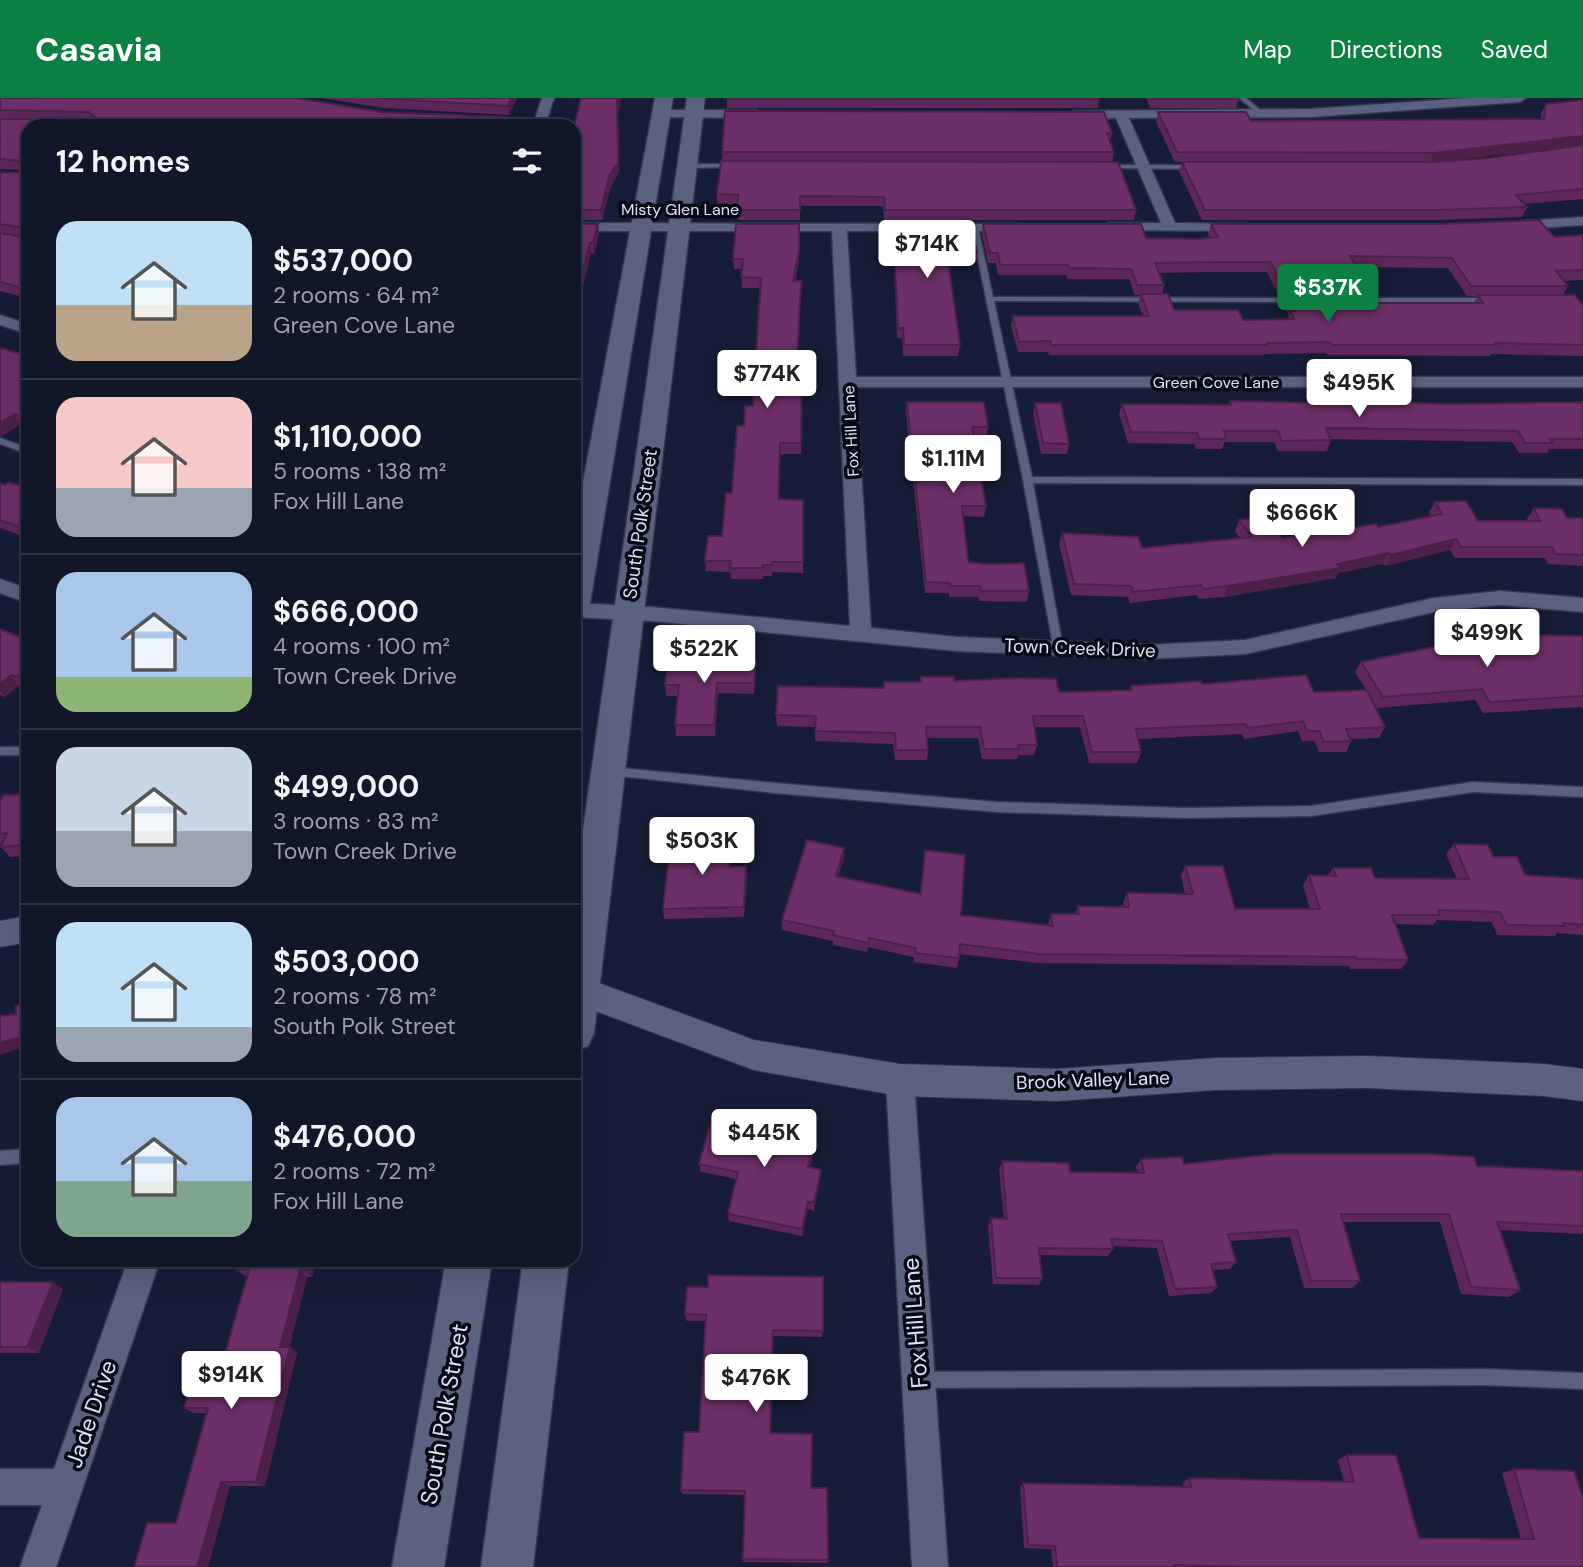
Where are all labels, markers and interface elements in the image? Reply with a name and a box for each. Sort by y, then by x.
text: Casavia [35,28,162,71]
text: Map [1244,34,1292,65]
text: Directions [1330,34,1443,65]
text: Saved [1481,34,1548,65]
text: 12 homes [56,142,190,181]
icon: filters [508,142,546,180]
street label: Misty Glen Lane [621,199,739,220]
pin: $714K [878,220,976,280]
text: $714K [894,228,960,258]
text: $537,000 [273,241,413,280]
icon: home [112,249,196,333]
pin: $537K [1279,264,1377,324]
text: $537K [1293,272,1363,302]
text: 2 rooms · 64 m² [273,280,439,310]
text: Green Cove Lane [273,310,455,340]
pin: $774K [718,350,816,410]
text: $774K [733,358,801,388]
pin: $495K [1310,360,1408,419]
text: $495K [1323,367,1395,397]
street label: Green Cove Lane [1153,372,1279,393]
street label: Fox Hill Lane [838,385,864,477]
text: $1,110,000 [273,417,422,456]
icon: home [112,425,196,509]
pin: $1.11M [896,436,1010,495]
text: $1.11M [921,443,985,473]
street label: South Polk Street [617,447,663,601]
text: 5 rooms · 138 m² [273,456,446,486]
text: Fox Hill Lane [273,486,404,516]
pin: $666K [1253,490,1351,549]
text: $666K [1266,497,1338,527]
text: $666,000 [273,592,419,631]
icon: home [112,600,196,684]
pin: $499K [1438,610,1536,669]
text: $499K [1450,617,1524,647]
pin: $522K [655,626,753,685]
text: 4 rooms · 100 m² [273,631,450,661]
text: $522K [669,633,739,663]
street label: Town Creek Drive [1004,633,1156,663]
text: Town Creek Drive [273,661,457,691]
text: $499,000 [273,767,419,806]
icon: home [112,775,196,859]
text: 3 rooms · 83 m² [273,806,439,836]
pin: $503K [653,818,751,877]
text: $503K [665,825,739,855]
text: Town Creek Drive [273,836,457,866]
text: $503,000 [273,942,420,981]
icon: home [112,950,196,1034]
text: 2 rooms · 78 m² [273,981,437,1011]
text: South Polk Street [273,1011,456,1041]
street label: Brook Valley Lane [1016,1065,1170,1095]
pin: $445K [715,1110,813,1169]
text: $476,000 [273,1117,416,1156]
text: $445K [727,1117,801,1147]
icon: home [112,1125,196,1209]
text: 2 rooms · 72 m² [273,1156,436,1186]
text: Fox Hill Lane [273,1186,404,1216]
street label: Fox Hill Lane [895,1257,935,1389]
street label: South Polk Street [413,1321,475,1507]
pin: $914K [182,1352,280,1411]
pin: $476K [707,1354,805,1414]
street label: Jade Drive [59,1356,123,1472]
text: $914K [198,1359,264,1389]
text: $476K [721,1362,791,1392]

